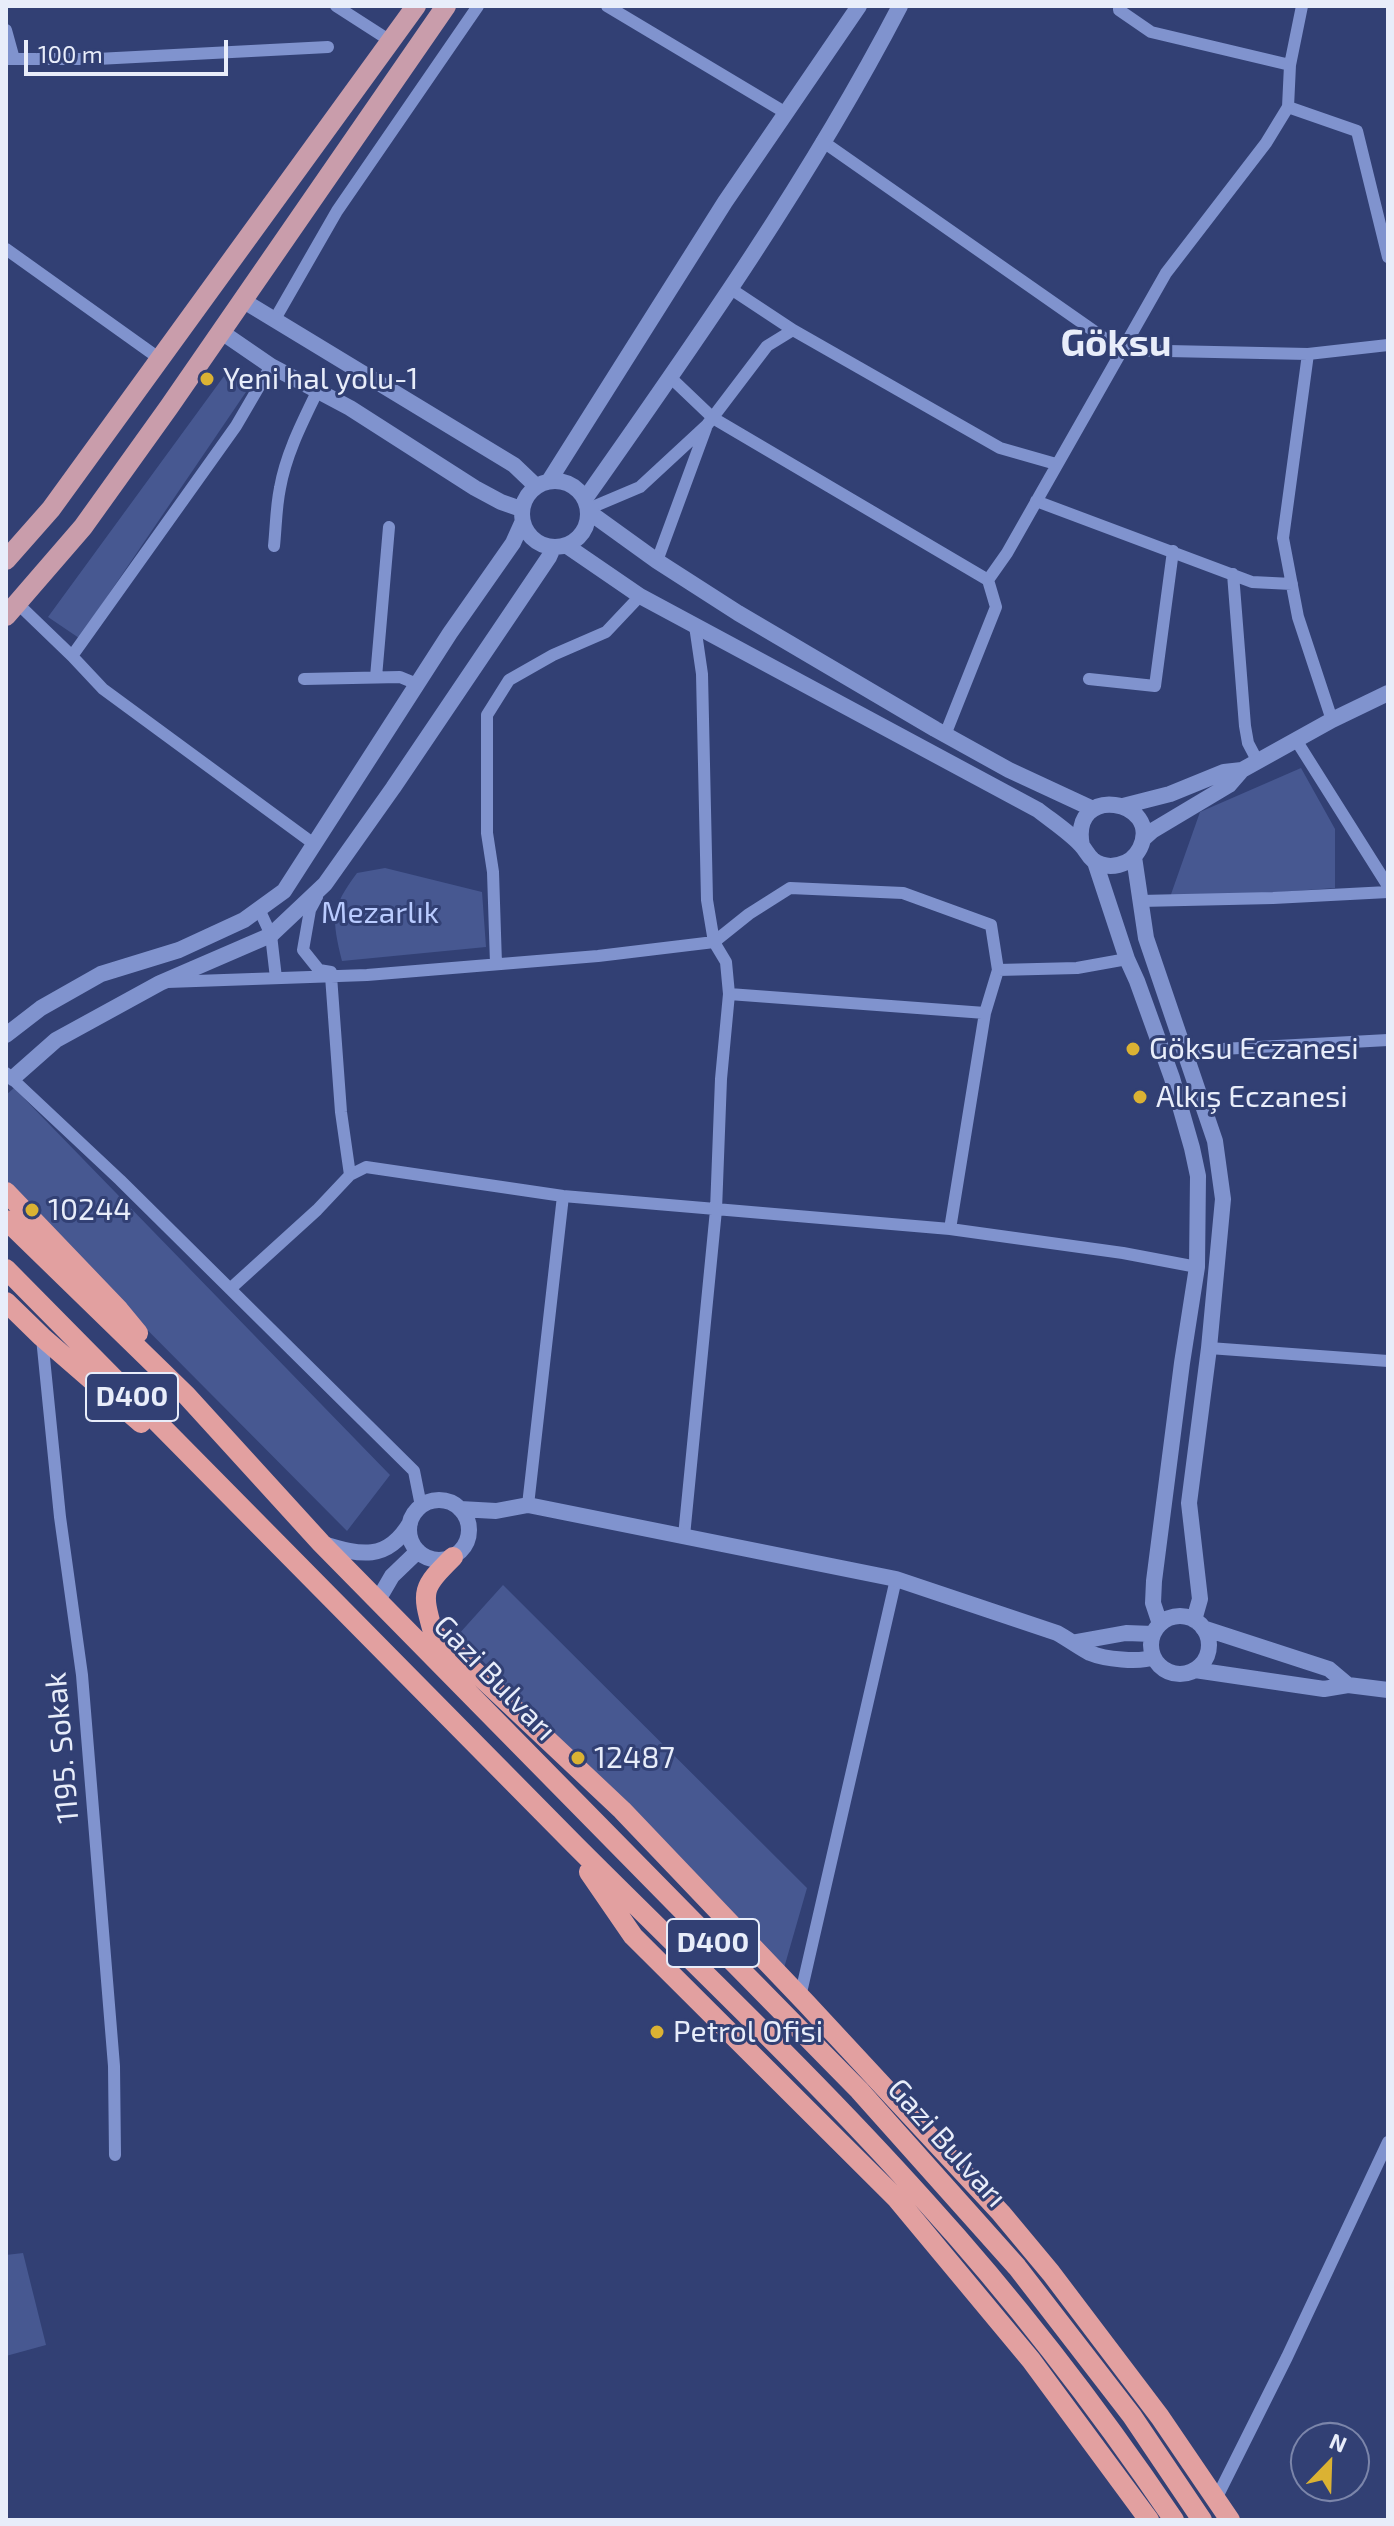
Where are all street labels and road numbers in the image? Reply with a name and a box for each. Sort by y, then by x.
road number: D400 [86,1373,178,1421]
street label: Gazi Bulvarı [426,1608,564,1748]
street label: 1195. Sokak [37,1671,87,1825]
road number: D400 [667,1919,759,1967]
street label: Gazi Bulvarı [880,2071,1014,2215]

